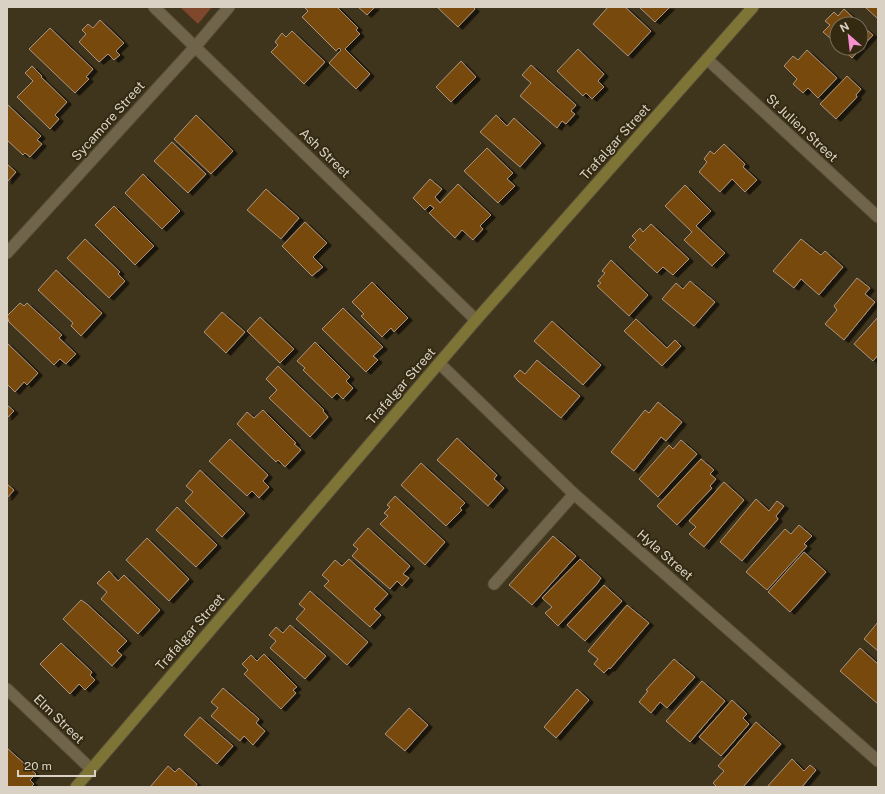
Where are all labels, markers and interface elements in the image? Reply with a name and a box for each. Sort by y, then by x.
north arrow [829,16,869,56]
text: N [838,20,851,34]
street label: Sycamore Street [68,78,148,164]
street label: St Julien Street [763,91,841,165]
street label: Trafalgar Street [577,101,653,183]
street label: Ash Street [297,125,353,181]
street label: Trafalgar Street [364,345,438,427]
street label: Hyla Street [634,527,696,583]
street label: Trafalgar Street [153,591,227,673]
street label: Elm Street [31,691,87,747]
scale bar [18,752,95,778]
text: 20 m [24,759,52,773]

